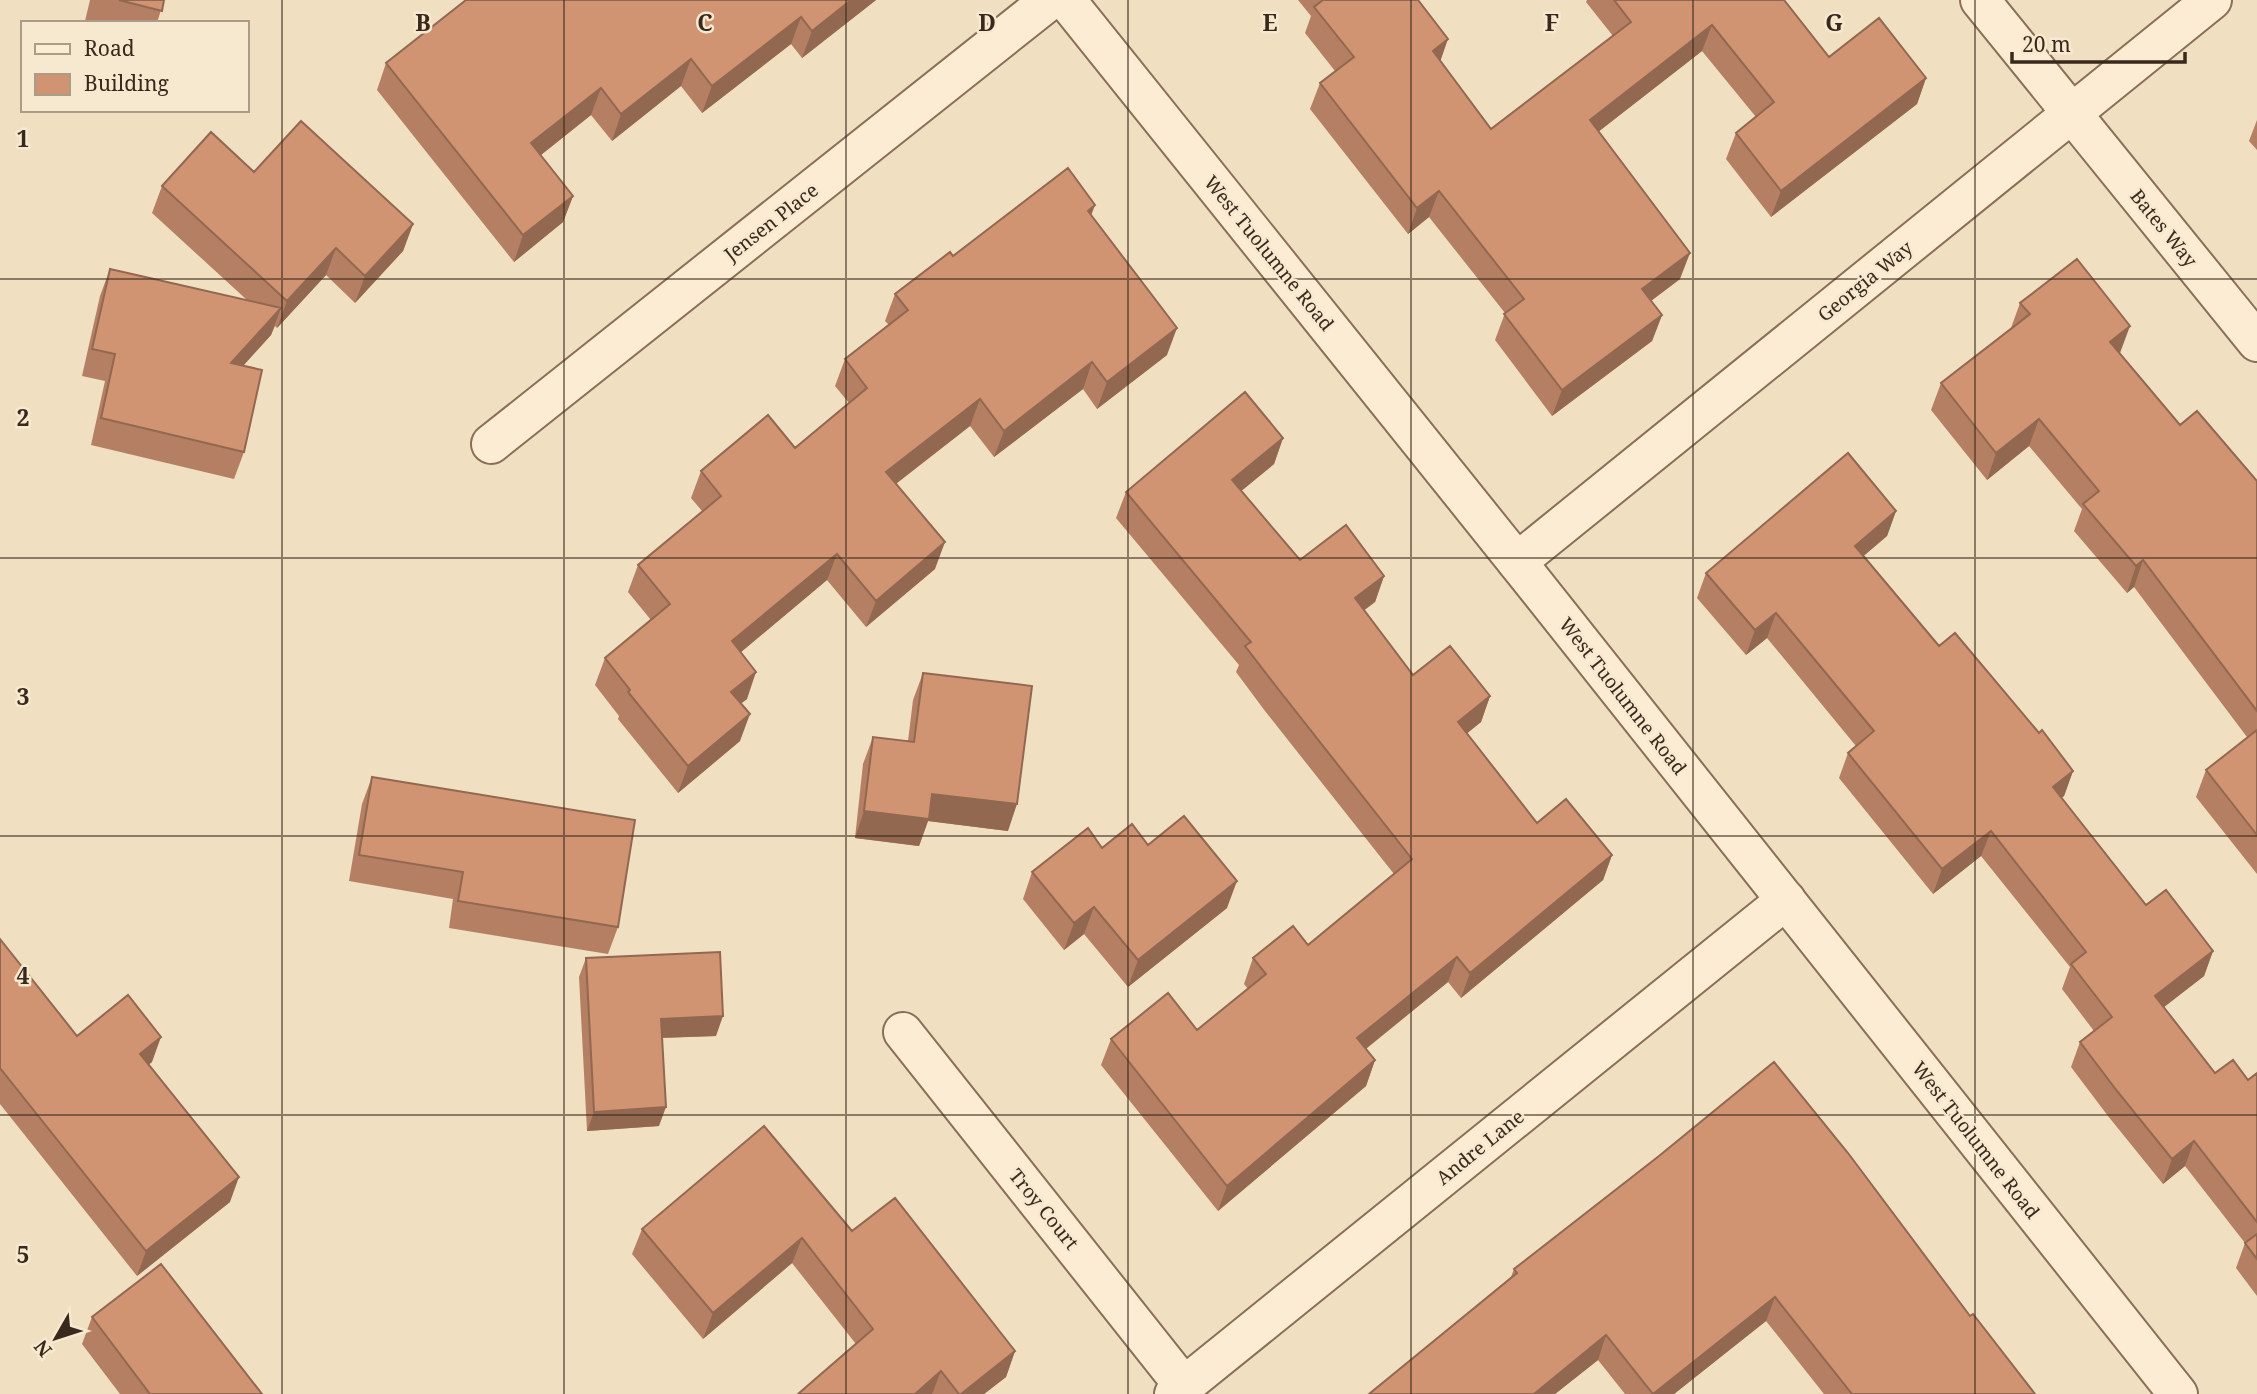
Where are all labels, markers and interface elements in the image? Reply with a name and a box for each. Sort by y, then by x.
text: B [415,6,431,38]
text: C [697,6,713,38]
text: D [978,6,996,38]
text: E [1262,6,1278,38]
text: F [1545,6,1559,38]
text: G [1825,6,1843,38]
legend [21,21,248,112]
scale bar [2012,21,2185,65]
text: 20 m [2022,30,2071,58]
text: Road [84,34,135,62]
text: Building [84,69,169,97]
text: 1 [17,122,30,154]
street label: West Tuolumne Road [1198,170,1340,336]
street label: Jensen Place [718,177,823,268]
street label: Bates Way [2125,184,2204,273]
street label: Georgia Way [1812,234,1918,327]
text: 2 [17,401,30,433]
street label: West Tuolumne Road [1553,612,1693,780]
text: 3 [17,680,30,712]
text: 4 [17,959,30,991]
street label: West Tuolumne Road [1906,1056,2046,1224]
street label: Andre Lane [1431,1103,1529,1191]
street label: Troy Court [1003,1163,1085,1255]
text: 5 [17,1238,30,1270]
north arrow [21,1303,91,1373]
text: N [28,1335,58,1363]

